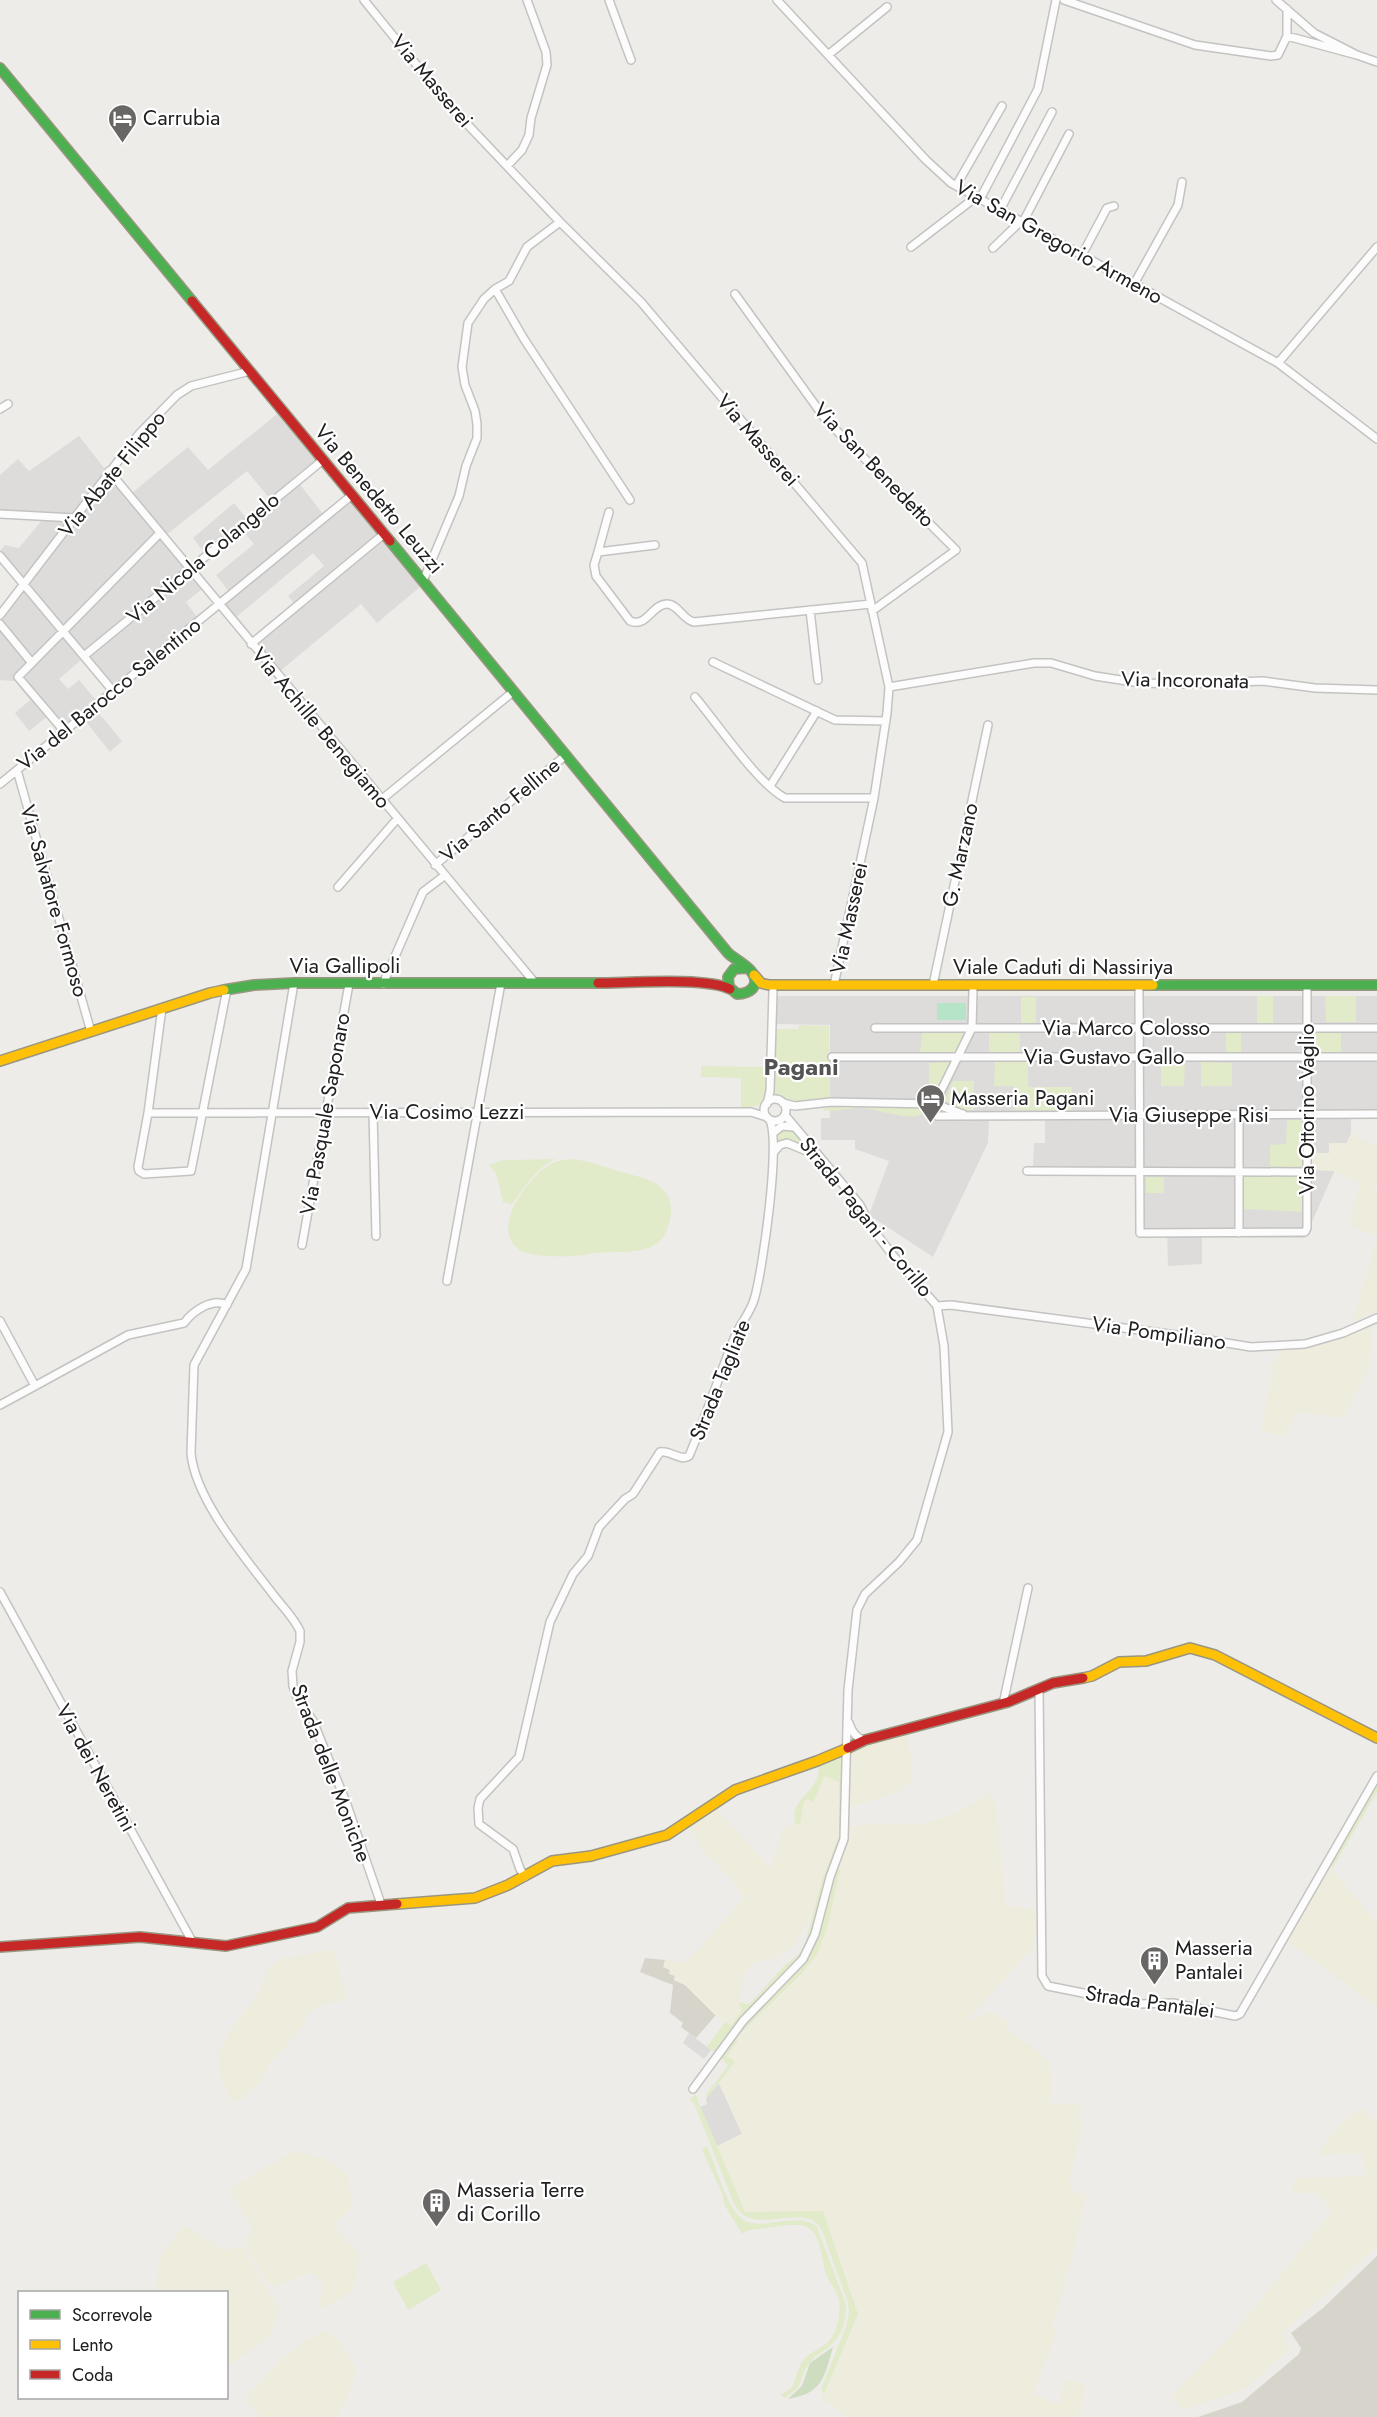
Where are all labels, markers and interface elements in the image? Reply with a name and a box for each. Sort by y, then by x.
street label: Via Masserei [384,28,480,134]
hotel icon: Carrubia [106,102,138,144]
place label: Carrubia [143,103,220,133]
street label: Via San Gregorio Armeno [950,172,1168,312]
street label: Via Masserei [709,387,807,493]
street label: Via San Benedetto [806,396,942,534]
street label: Via Abate Filippo [51,404,173,544]
street label: Via Benedetto Leuzzi [307,418,451,580]
street label: Via Nicola Colangelo [120,485,286,631]
street label: Via del Barocco Salentino [11,610,207,778]
street label: Via Achille Benegiamo [244,641,398,815]
street label: Via Incoronata [1121,664,1249,696]
street label: Via Santo Felline [433,751,567,869]
street label: G. Marzano [934,800,986,910]
street label: Via Salvatore Formoso [12,802,96,1000]
street label: Via Masserei [823,859,875,977]
street label: Via Gallipoli [290,951,400,981]
street label: Viale Caduti di Nassiriya [953,952,1173,982]
street label: Via Pasquale Saponaro [292,1011,358,1217]
street label: Via Marco Colosso [1042,1013,1210,1043]
street label: Via Ottorino Vaglio [1292,1024,1322,1194]
street label: Via Gustavo Gallo [1024,1042,1184,1072]
district label: Pagani [763,1049,839,1084]
hotel icon: Masseria Pagani [914,1082,946,1124]
place label: Masseria Pagani [951,1083,1094,1113]
street label: Via Cosimo Lezzi [369,1097,525,1127]
street label: Via Giuseppe Risi [1109,1100,1269,1130]
street label: Strada Pagani - Corillo [792,1130,940,1304]
street label: Via Pompiliano [1090,1309,1228,1357]
street label: Strada Tagliate [682,1315,758,1445]
street label: Strada delle Moniche [283,1680,379,1867]
street label: Via dei Neretini [48,1699,144,1837]
place label: Masseria Pantalei [1175,1933,1253,1987]
building icon: Masseria Pantalei [1138,1944,1170,1986]
street label: Strada Pantalei [1083,1978,1217,2026]
place label: Masseria Terre di Corillo [457,2175,584,2229]
building icon: Masseria Terre di Corillo [420,2186,452,2228]
legend [18,2291,228,2399]
text: Scorrevole [72,2302,152,2328]
text: Lento [72,2332,113,2358]
text: Coda [72,2362,113,2388]

